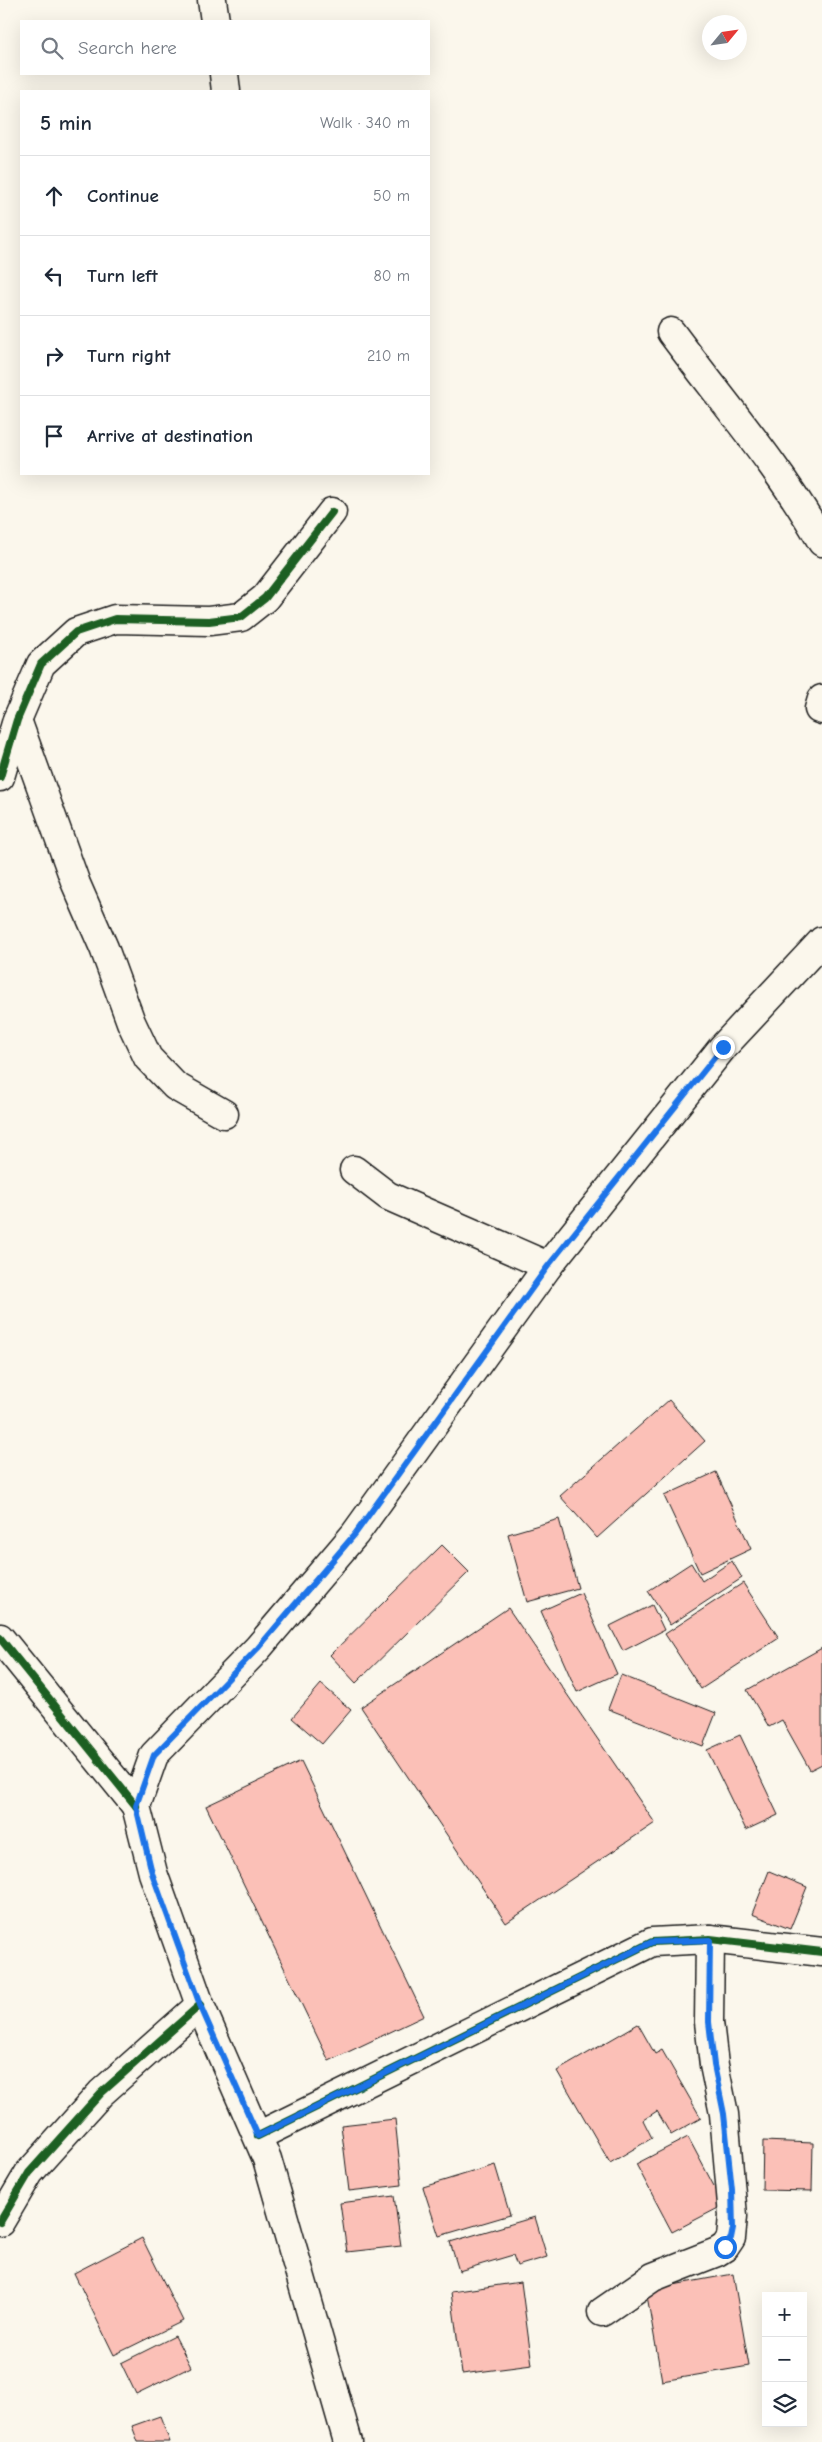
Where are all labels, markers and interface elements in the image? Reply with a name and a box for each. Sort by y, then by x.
north arrow [702,15,747,60]
search box [20,20,430,75]
icon: search [38,34,66,62]
text: Search here [78,37,177,59]
text: 5 min [40,111,92,135]
text: Walk · 340 m [320,114,410,132]
icon: ahead [40,182,68,210]
text: Continue [87,185,159,207]
text: 50 m [373,187,410,205]
icon: left [40,262,68,290]
text: Turn left [87,265,158,287]
text: 80 m [373,267,410,285]
icon: right [40,342,68,370]
text: Turn right [87,345,171,367]
text: 210 m [367,347,410,365]
icon: arrive [40,422,68,450]
text: Arrive at destination [87,425,253,447]
route end [712,1036,735,1059]
route start [714,2236,737,2259]
map controls [762,2292,807,2427]
button: + [762,2292,807,2337]
button: − [762,2337,807,2382]
button: layers [762,2382,807,2427]

